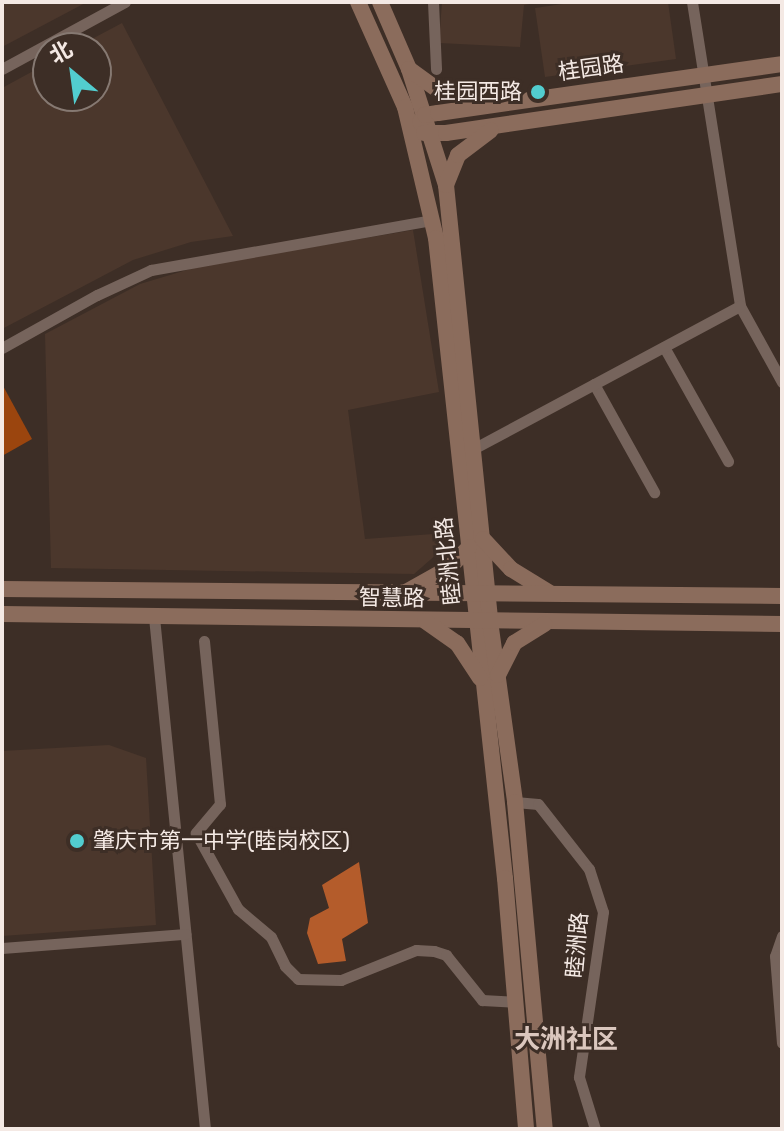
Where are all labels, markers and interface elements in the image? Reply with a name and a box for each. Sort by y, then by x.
north arrow [32,32,112,112]
text: 北 [45,35,77,69]
street label: 桂园路 [556,50,626,86]
place label: 桂园西路 [434,79,522,105]
marker: 桂园西路 [529,83,547,101]
street label: 睦洲北路 [430,516,466,606]
street label: 智慧路 [359,584,425,612]
place label: 肇庆市第一中学(睦岗校区) [93,828,350,854]
marker: 肇庆市第一中学(睦岗校区) [68,832,86,850]
street label: 睦洲路 [561,911,593,979]
district label: 大洲社区 [514,1024,618,1056]

